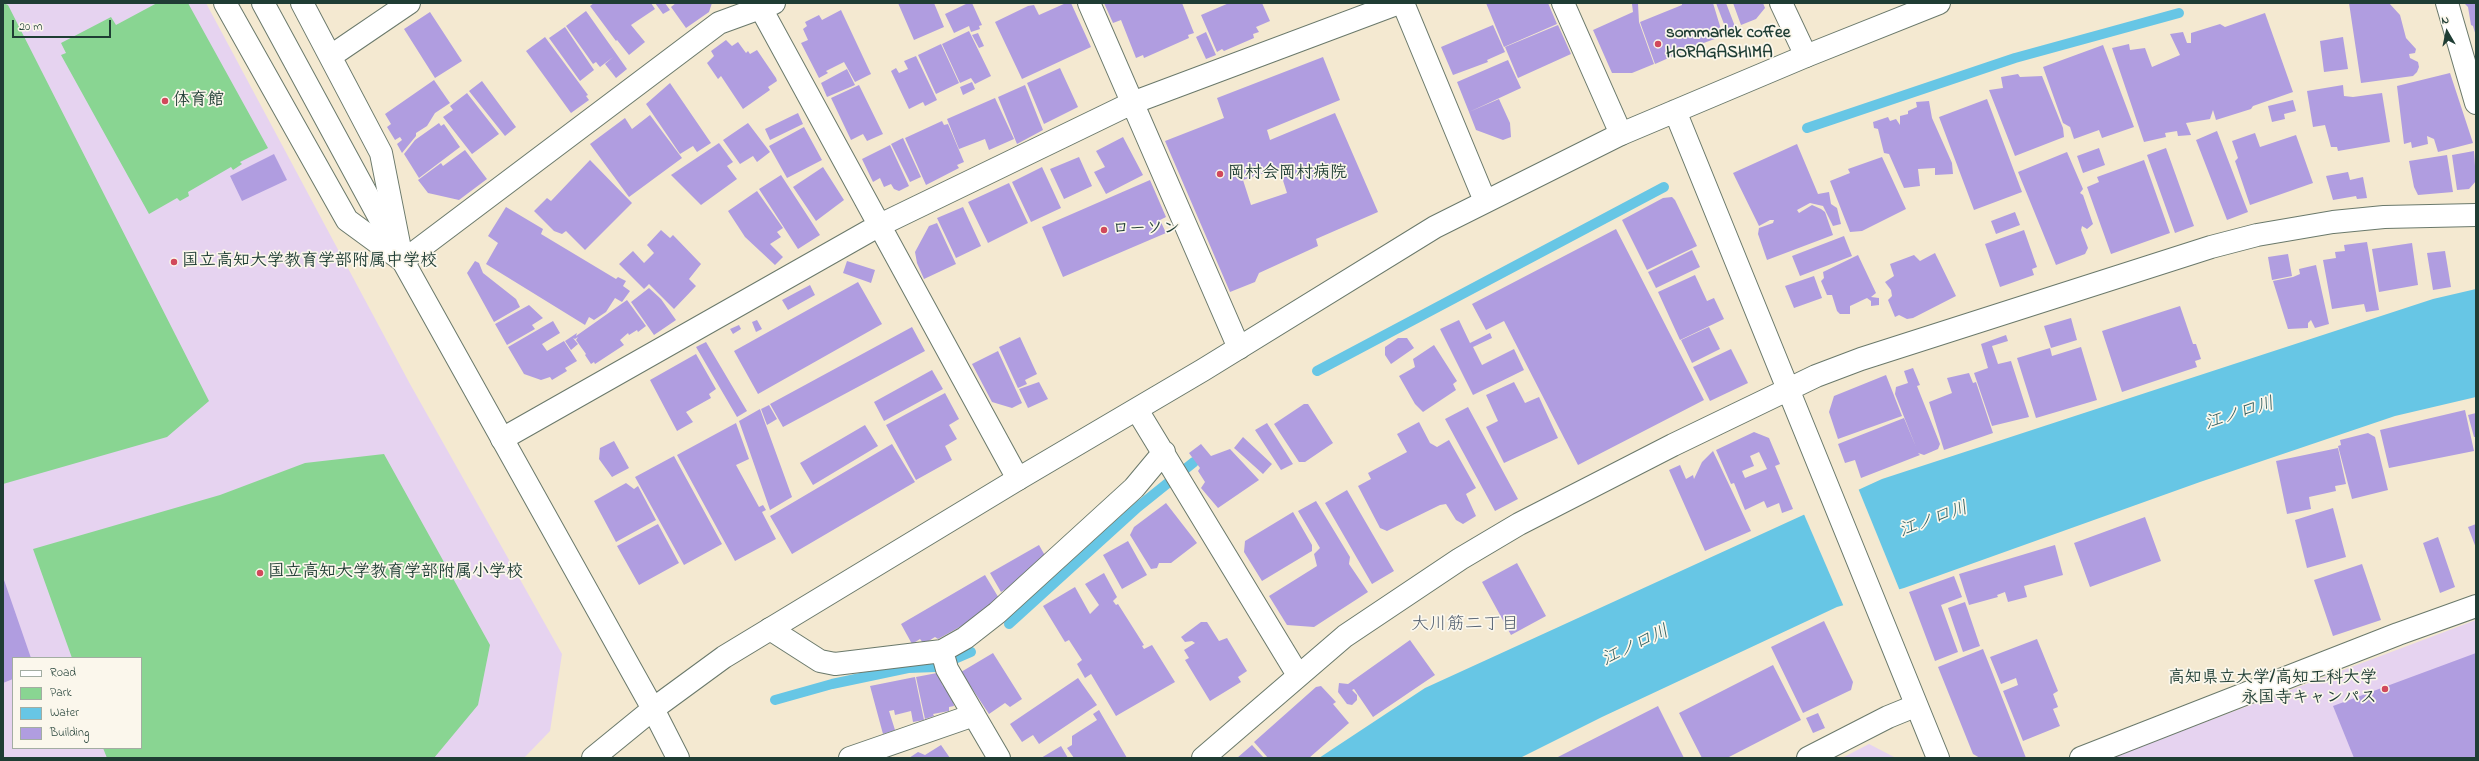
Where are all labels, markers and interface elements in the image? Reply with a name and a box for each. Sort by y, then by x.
scale bar [14,12,113,38]
north arrow [2427,12,2467,52]
text: N [2440,12,2450,29]
text: 20 m [19,18,42,36]
place label: sommarlek coffee HORAGASHIMA [1666,24,1790,64]
marker: sommarlek coffee HORAGASHIMA [1653,39,1663,49]
place label: 体育館 [173,91,224,111]
marker: 体育館 [160,96,170,106]
place label: 岡村会岡村病院 [1228,164,1347,184]
marker: 岡村会岡村病院 [1215,169,1225,179]
place label: ローソン [1112,220,1180,240]
marker: ローソン [1099,225,1109,235]
place label: 国立高知大学教育学部附属中学校 [182,252,437,272]
marker: 国立高知大学教育学部附属中学校 [169,257,179,267]
water label: 江ノ口川 [2202,394,2278,436]
water label: 江ノ口川 [1896,499,1972,543]
place label: 国立高知大学教育学部附属小学校 [268,563,523,583]
marker: 国立高知大学教育学部附属小学校 [255,568,265,578]
district label: 大川筋二丁目 [1411,615,1519,637]
water label: 江ノ口川 [1599,622,1673,672]
legend [12,657,142,749]
text: Road [50,664,76,682]
place label: 高知県立大学/高知工科大学 永国寺キャンパス [2168,669,2377,709]
text: Park [50,684,72,702]
marker: 高知県立大学/高知工科大学 永国寺キャンパス [2380,684,2390,694]
text: Water [50,704,79,722]
text: Building [50,724,89,742]

